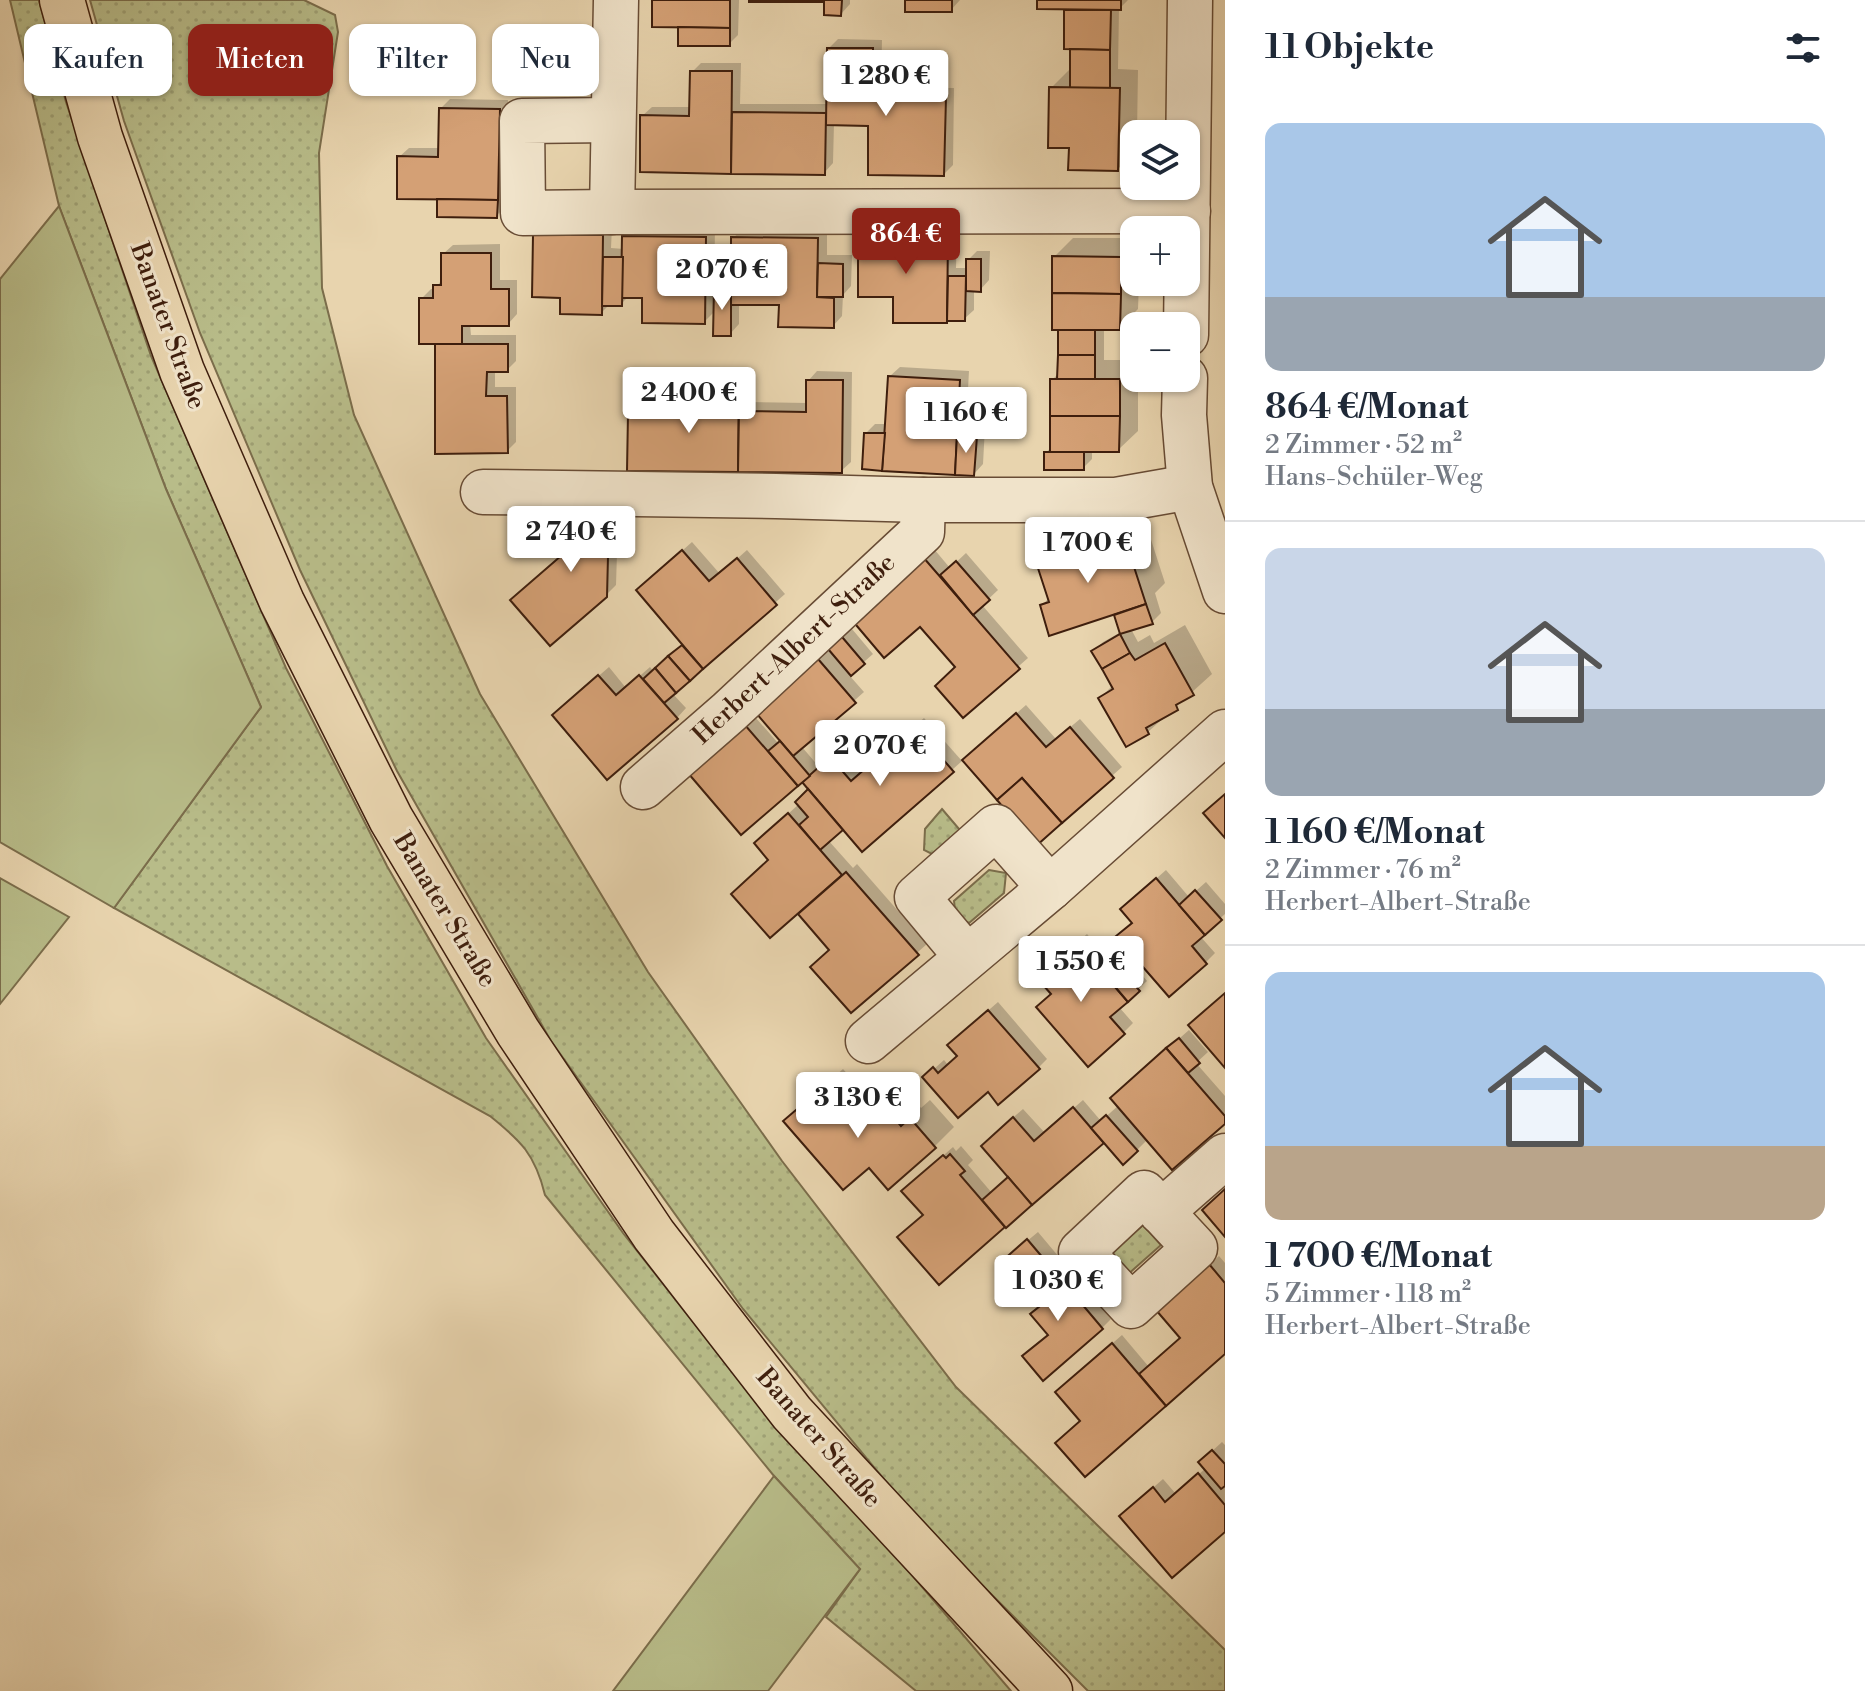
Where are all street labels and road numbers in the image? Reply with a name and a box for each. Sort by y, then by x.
street label: Banater Straße [123,237,213,414]
street label: Herbert-Albert-Straße [686,547,902,751]
street label: Banater Straße [386,826,504,993]
street label: Banater Straße [749,1361,888,1515]

